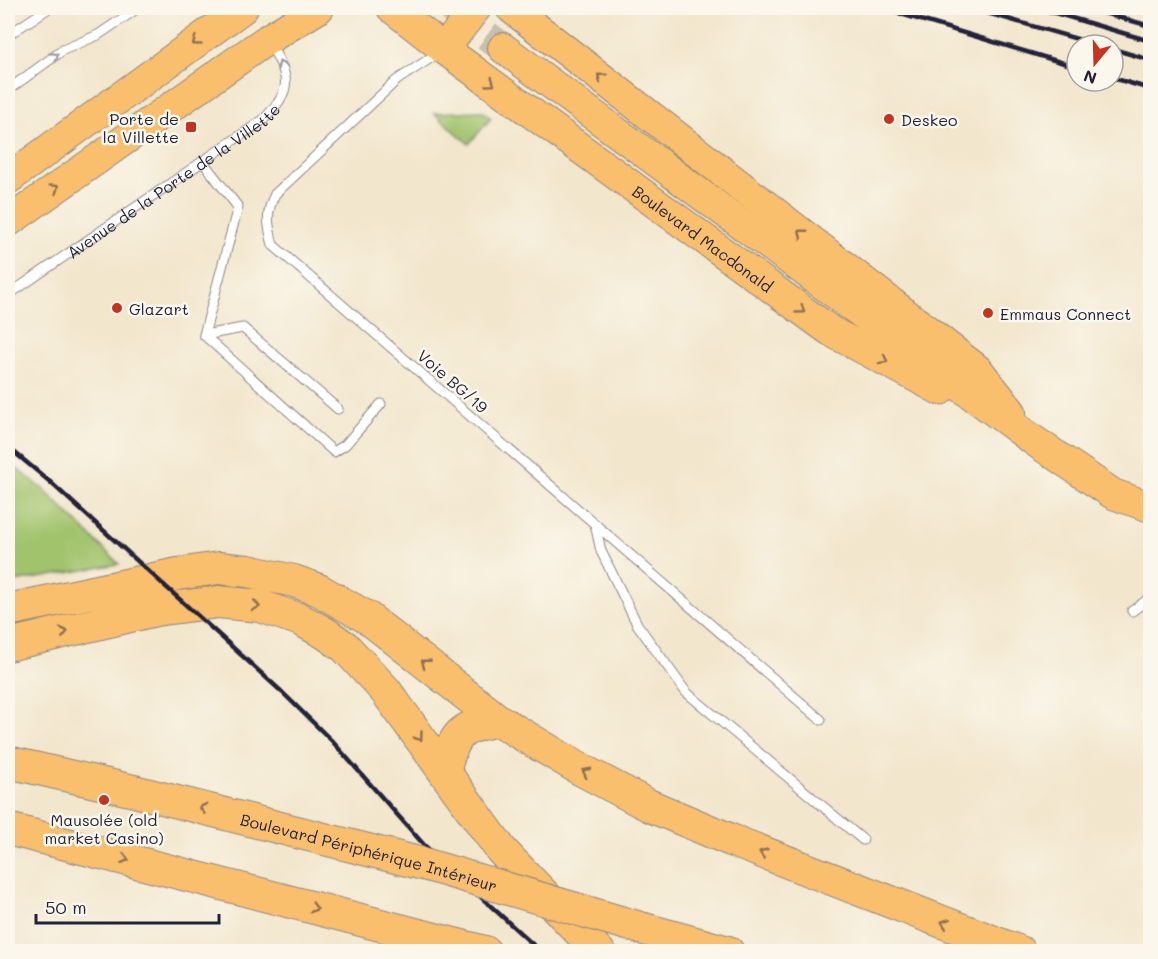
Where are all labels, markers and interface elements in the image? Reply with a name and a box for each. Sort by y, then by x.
north arrow [1065,33,1125,93]
one-way arrow [191,35,202,46]
one-way arrow [49,52,60,63]
one-way arrow [276,60,288,71]
text: N [1081,66,1099,90]
one-way arrow [597,74,608,85]
one-way arrow [484,76,495,87]
street label: Avenue de la Porte de la Villette [62,99,284,262]
place label: Porte de la Villette [103,108,179,147]
place label: Deskeo [901,109,958,130]
marker: Deskeo [882,112,896,126]
marker: Porte de la Villette [184,120,198,134]
street label: Boulevard Macdonald [629,180,778,296]
one-way arrow [49,184,60,195]
one-way arrow [798,230,809,241]
place label: Glazart [129,298,189,319]
marker: Glazart [110,301,124,315]
one-way arrow [795,303,806,314]
place label: Emmaus Connect [1000,303,1131,324]
marker: Emmaus Connect [981,306,995,320]
street label: Voie BG/19 [413,345,493,417]
one-way arrow [877,353,888,364]
one-way arrow [251,599,261,612]
one-way arrow [59,626,69,639]
one-way arrow [421,659,432,670]
one-way arrow [412,731,423,742]
one-way arrow [581,768,592,780]
marker: Mausolée (old market Casino) [97,793,111,807]
one-way arrow [198,803,208,816]
street label: Boulevard Périphérique Intérieur [238,808,500,896]
place label: Mausolée (old market Casino) [44,809,164,848]
one-way arrow [759,847,769,860]
one-way arrow [119,852,130,864]
scale bar [36,887,219,925]
text: 50 m [45,895,87,919]
one-way arrow [308,901,319,913]
one-way arrow [941,918,952,930]

